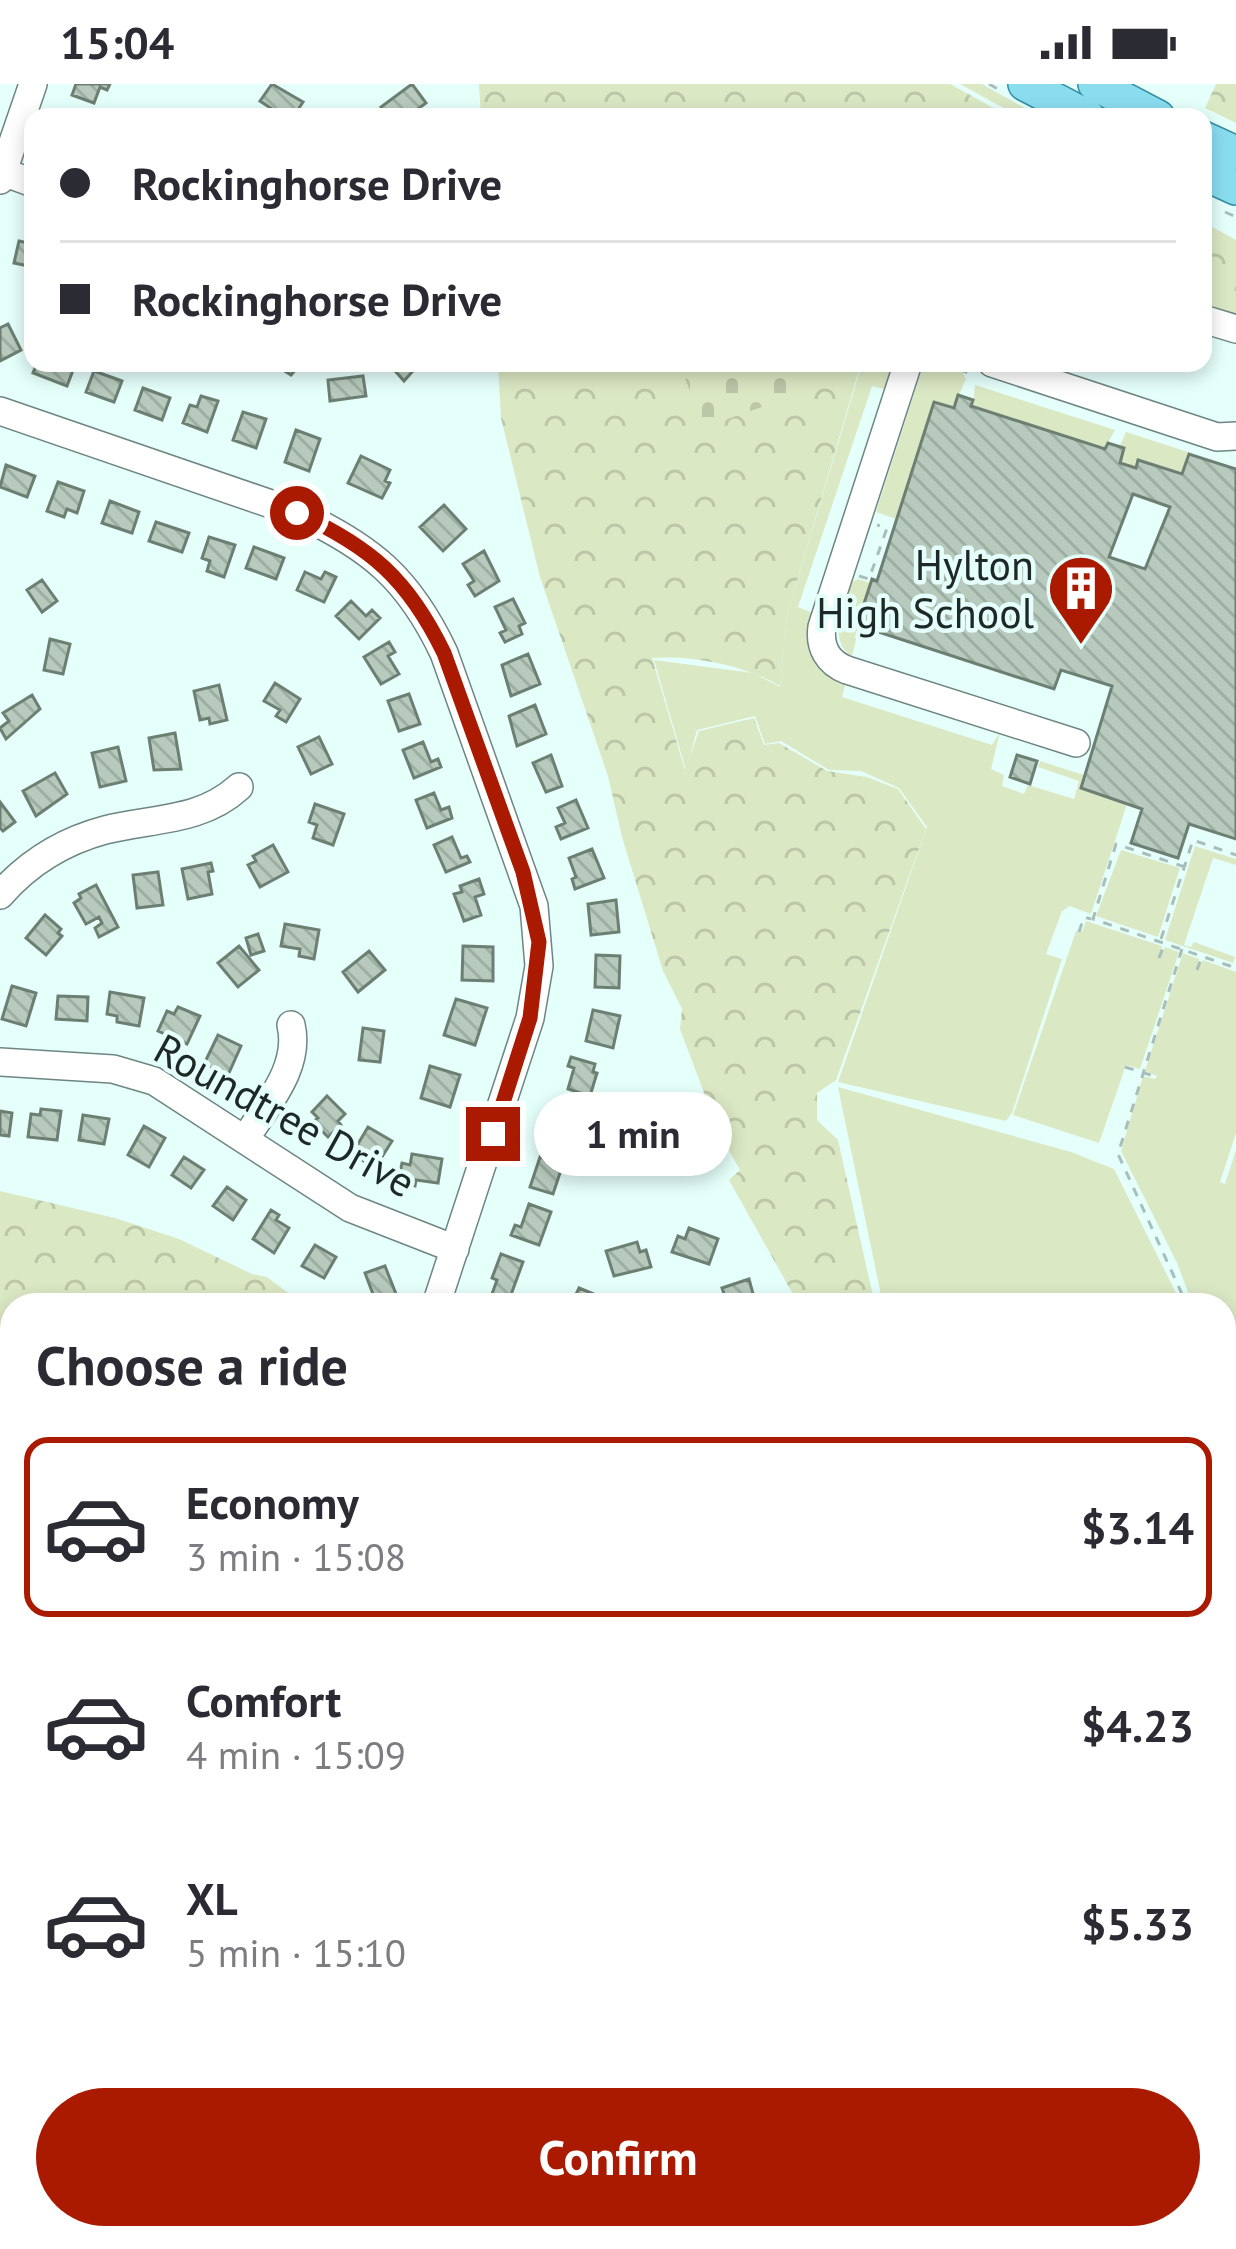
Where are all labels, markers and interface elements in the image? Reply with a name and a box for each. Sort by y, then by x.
text: 15:04 [60,13,174,71]
text: Rockinghorse Drive [132,154,502,212]
text: Rockinghorse Drive [132,270,502,328]
route start [270,486,324,540]
place label: Hylton High School [816,537,1034,640]
building icon: Hylton High School [1046,553,1116,647]
street label: Roundtree Drive [145,1021,425,1209]
callout: 1 min [535,1092,733,1176]
route end [466,1107,520,1161]
text: 1 min [585,1108,681,1159]
text: Choose a ride [36,1330,348,1400]
icon: car [42,1473,150,1581]
text: Economy [186,1473,359,1531]
text: $3.14 [1081,1498,1194,1556]
text: 3 min · 15:08 [186,1531,406,1582]
icon: car [42,1671,150,1779]
text: Comfort [186,1671,341,1729]
text: $4.23 [1081,1696,1194,1754]
text: 4 min · 15:09 [186,1729,406,1780]
icon: car [42,1869,150,1977]
text: XL [186,1869,238,1927]
text: $5.33 [1081,1894,1194,1952]
text: 5 min · 15:10 [186,1927,406,1978]
button: Confirm [36,2088,1200,2226]

